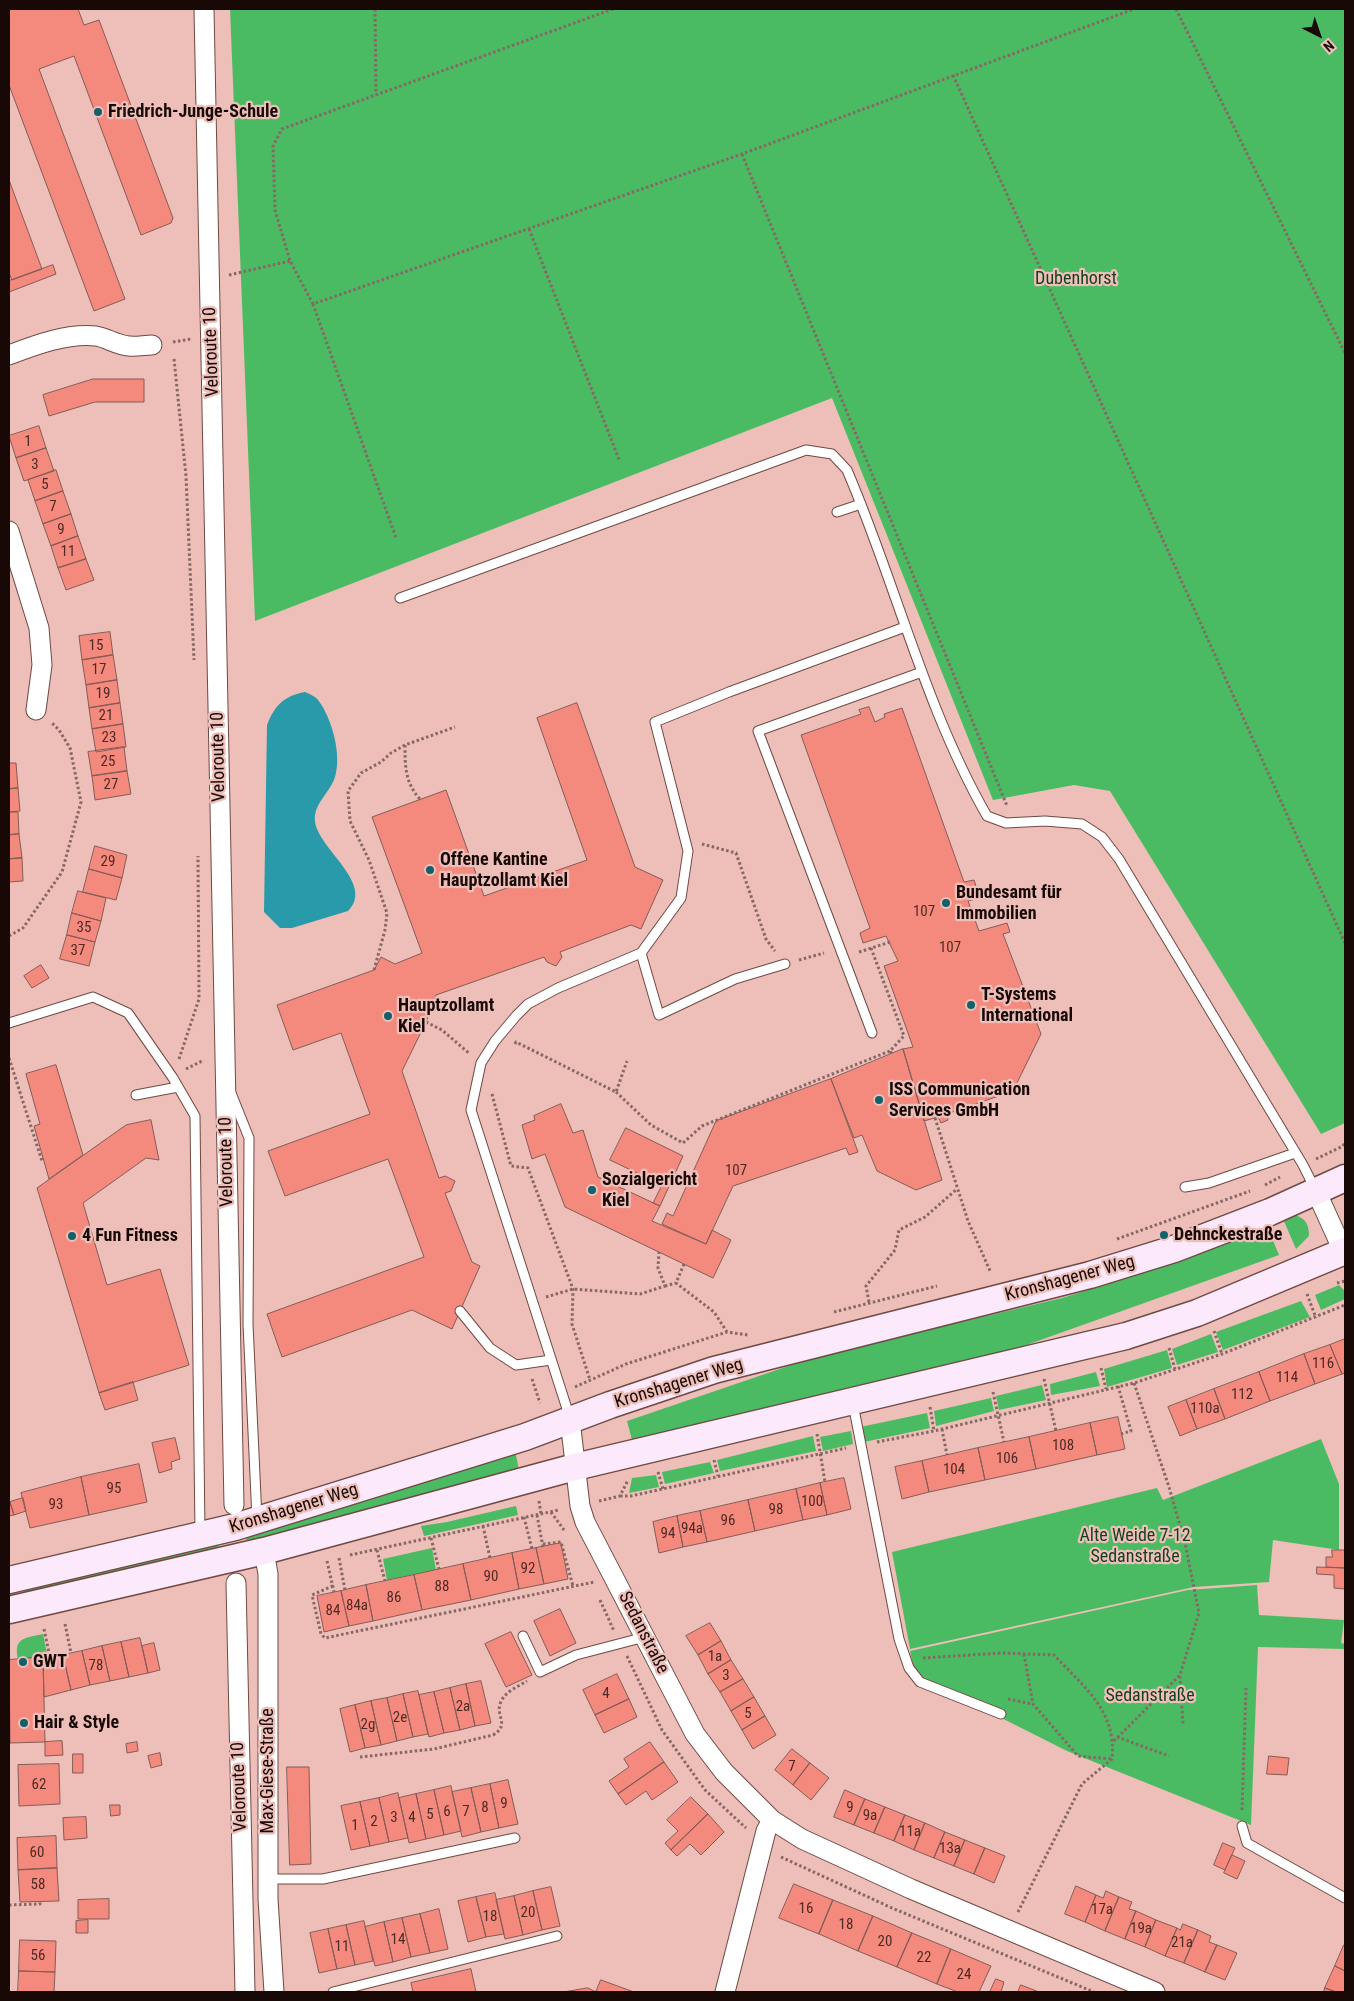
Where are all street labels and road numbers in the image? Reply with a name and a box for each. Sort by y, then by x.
street label: Veloroute 10 [200,307,224,397]
street label: Veloroute 10 [207,712,231,802]
street label: Veloroute 10 [215,1117,239,1207]
street label: Kronshagener Weg [1003,1251,1137,1307]
street label: Kronshagener Weg [612,1354,746,1414]
street label: Kronshagener Weg [227,1479,361,1539]
street label: Sedanstraße [613,1588,673,1678]
street label: Max-Giese-Straße [257,1708,279,1834]
street label: Veloroute 10 [228,1742,252,1832]

